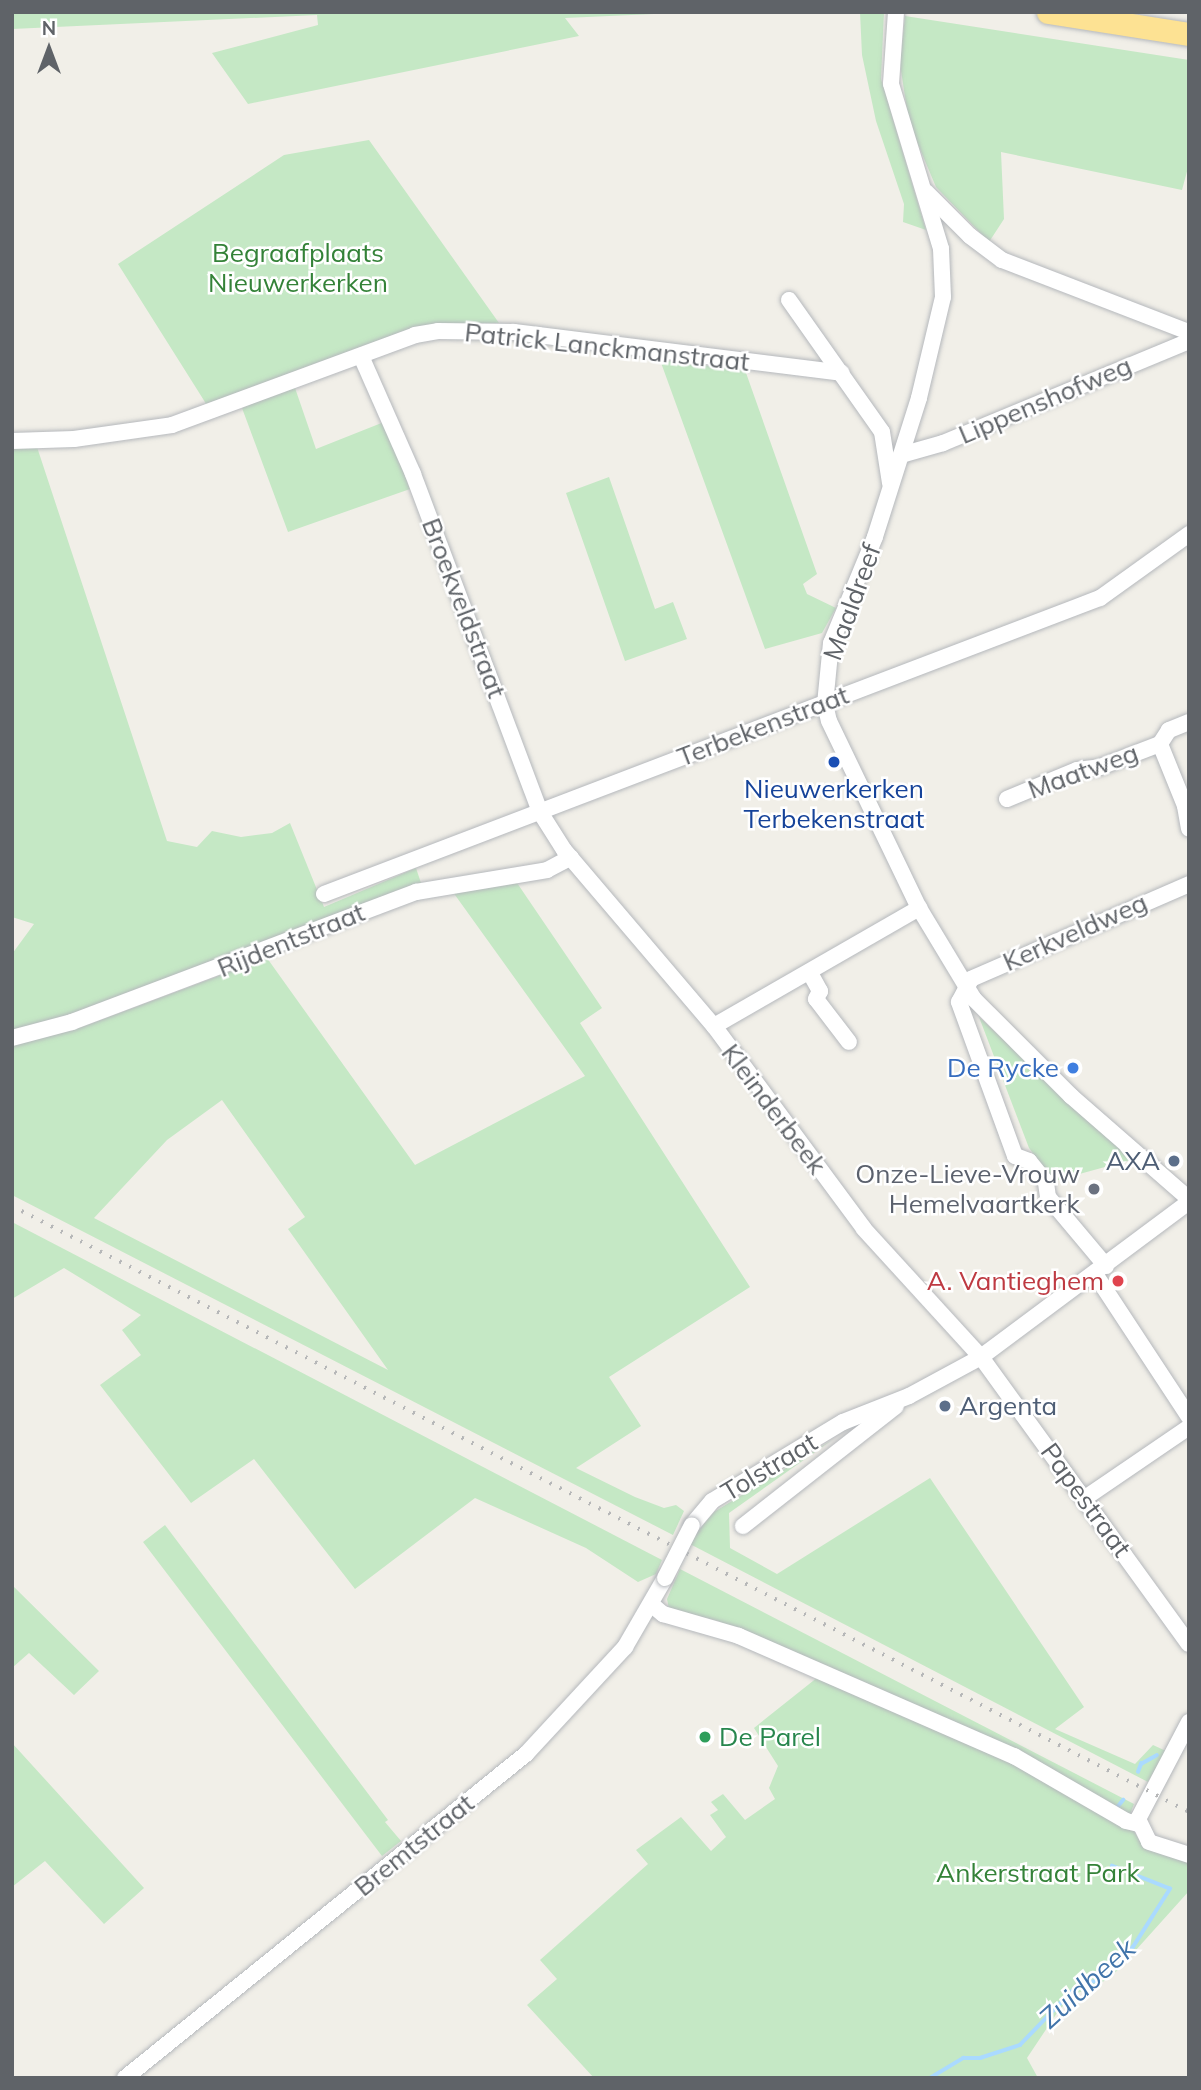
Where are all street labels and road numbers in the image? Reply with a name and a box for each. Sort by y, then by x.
street label: Patrick Lanckmanstraat [463,317,751,377]
street label: Lippenshofweg [954,350,1136,450]
street label: Broekveldstraat [415,514,513,702]
street label: Maaldreef [817,540,887,664]
street label: Terbekenstraat [673,679,853,773]
street label: Maatweg [1024,737,1142,805]
street label: Kerkveldweg [998,886,1152,978]
street label: Rijdentstraat [213,896,369,984]
street label: Kleinderbeek [715,1038,833,1180]
street label: Tolstraat [715,1426,823,1508]
street label: Papestraat [1034,1437,1138,1563]
street label: Bremtstraat [348,1787,480,1903]

